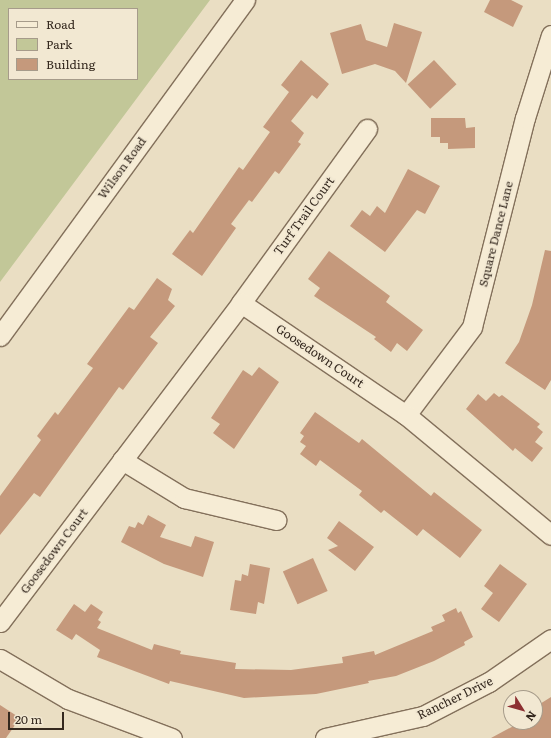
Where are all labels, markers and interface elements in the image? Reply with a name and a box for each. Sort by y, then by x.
legend [8,8,138,80]
text: Road [46,15,75,33]
text: Park [46,35,72,53]
text: Building [46,55,95,73]
street label: Wilson Road [95,134,149,202]
street label: Turf Trail Court [271,174,337,258]
street label: Square Dance Lane [476,180,516,288]
street label: Goosedown Court [273,321,367,391]
street label: Goosedown Court [17,506,91,596]
street label: Rancher Drive [415,674,495,722]
north arrow [503,690,543,730]
scale bar [10,704,66,730]
text: N [523,708,541,725]
text: 20 m [15,710,42,728]

